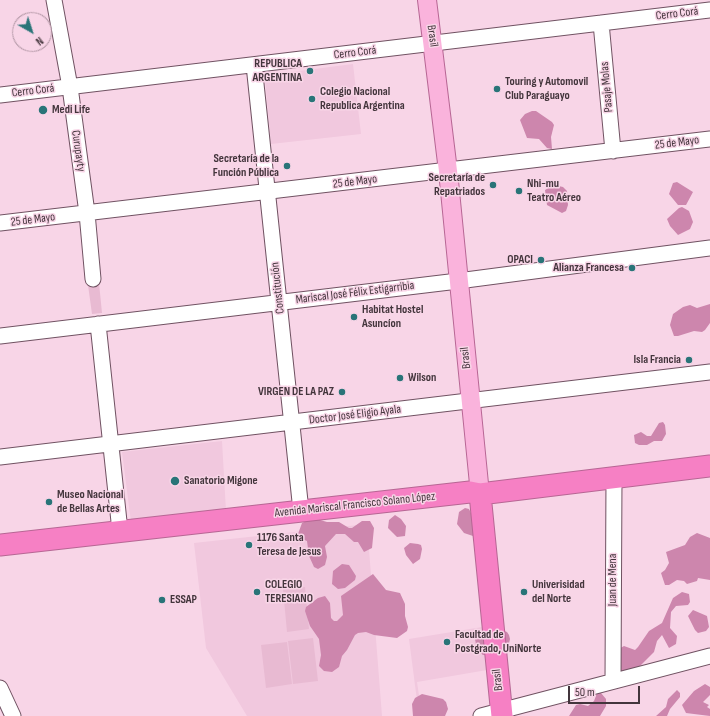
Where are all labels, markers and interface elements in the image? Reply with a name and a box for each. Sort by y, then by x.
street label: Cerro Corá [655,4,699,24]
north arrow [12,12,52,52]
street label: Brasil [423,24,441,48]
text: N [33,34,46,48]
street label: Cerro Corá [333,43,377,63]
place label: REPUBLICA ARGENTINA [253,57,302,85]
street label: Pasaje Molas [598,61,616,113]
marker: REPUBLICA ARGENTINA [305,66,315,76]
place label: Touring y Automovil Club Paraguayo [505,75,588,103]
street label: Cerro Corá [11,81,55,101]
marker: Touring y Automovil Club Paraguayo [492,84,502,94]
place label: Colegio Nacional Republica Argentina [320,85,405,113]
marker: Colegio Nacional Republica Argentina [307,94,317,104]
place label: Medi Life [52,103,90,117]
marker: Medi Life [37,104,49,116]
street label: Curupayty [68,129,88,173]
street label: 25 de Mayo [654,133,700,153]
place label: Secretaría de la Función Pública [213,152,279,180]
marker: Secretaría de la Función Pública [282,161,292,171]
place label: Secretaría de Repatriados [429,171,485,199]
street label: 25 de Mayo [332,172,378,192]
place label: Nhi-mu Teatro Aéreo [527,177,581,205]
marker: Secretaría de Repatriados [488,180,498,190]
marker: Nhi-mu Teatro Aéreo [514,186,524,196]
street label: 25 de Mayo [10,210,56,230]
place label: OPACI [507,253,533,267]
marker: OPACI [536,255,546,265]
street label: Constitución [268,261,288,315]
place label: Alianza Francesa [553,261,624,275]
marker: Alianza Francesa [627,263,637,273]
street label: Mariscal José Félix Estigarribia [295,279,415,307]
place label: Habitat Hostel Asuncíon [362,303,423,331]
marker: Habitat Hostel Asuncíon [349,312,359,322]
street label: Brasil [458,346,474,370]
place label: Isla Francia [633,353,681,367]
marker: Isla Francia [684,355,694,365]
place label: Wilson [408,371,436,385]
marker: Wilson [395,373,405,383]
place label: VIRGEN DE LA PAZ [258,385,334,399]
marker: VIRGEN DE LA PAZ [337,387,347,397]
street label: Doctor José Eligio Ayala [308,402,402,428]
place label: Sanatorio Migone [184,474,258,488]
marker: Sanatorio Migone [169,475,181,487]
place label: Museo Nacional de Bellas Artes [57,488,123,516]
street label: Avenida Mariscal Francisco Solano López [274,489,436,521]
marker: Museo Nacional de Bellas Artes [44,497,54,507]
place label: 1176 Santa Teresa de Jesus [257,531,321,559]
marker: 1176 Santa Teresa de Jesus [244,540,254,550]
street label: Juan de Mena [606,554,620,606]
place label: COLEGIO TERESIANO [265,578,313,606]
place label: Univerisidad del Norte [532,578,585,606]
marker: COLEGIO TERESIANO [252,587,262,597]
marker: Univerisidad del Norte [519,587,529,597]
place label: ESSAP [170,593,197,607]
marker: ESSAP [157,595,167,605]
place label: Facultad de Postgrado, UniNorte [455,628,541,656]
marker: Facultad de Postgrado, UniNorte [442,637,452,647]
street label: Brasil [490,668,506,692]
scale bar [570,678,642,704]
text: 50 m [575,685,595,700]

